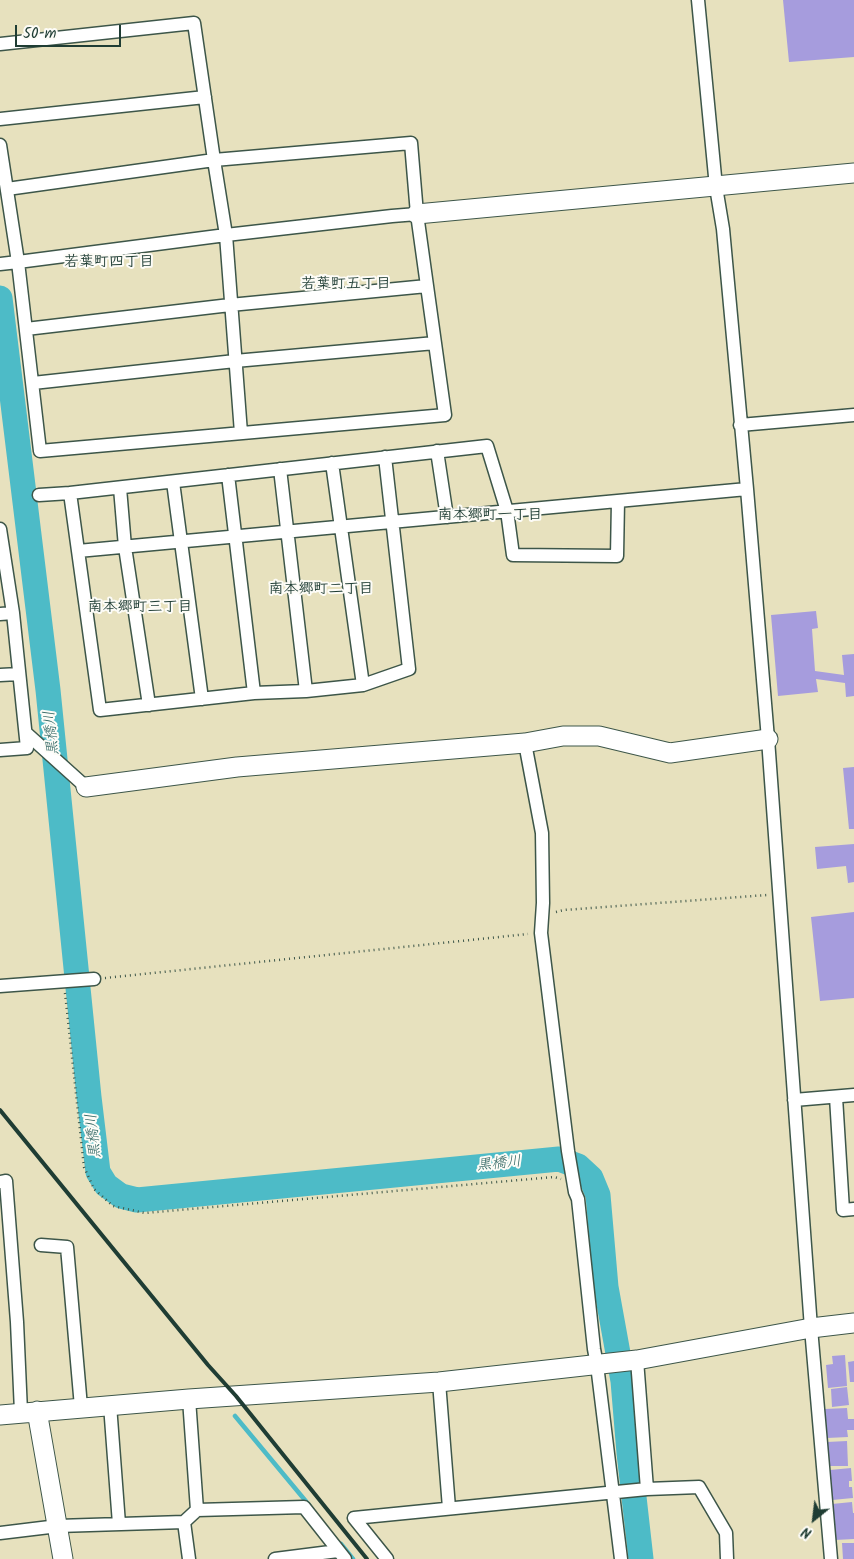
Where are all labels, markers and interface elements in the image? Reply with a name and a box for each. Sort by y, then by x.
scale bar [18,15,124,47]
text: 50 m [23,22,57,46]
district label: 若葉町四丁目 [64,254,154,272]
district label: 若葉町五丁目 [301,276,391,294]
district label: 南本郷町一丁目 [438,507,542,525]
district label: 南本郷町二丁目 [269,581,373,599]
district label: 南本郷町三丁目 [88,599,192,617]
water label: 黒橋川 [42,710,64,756]
water label: 黒橋川 [84,1113,106,1159]
water label: 黒橋川 [476,1154,522,1176]
north arrow [789,1494,839,1544]
text: N [798,1520,816,1544]

